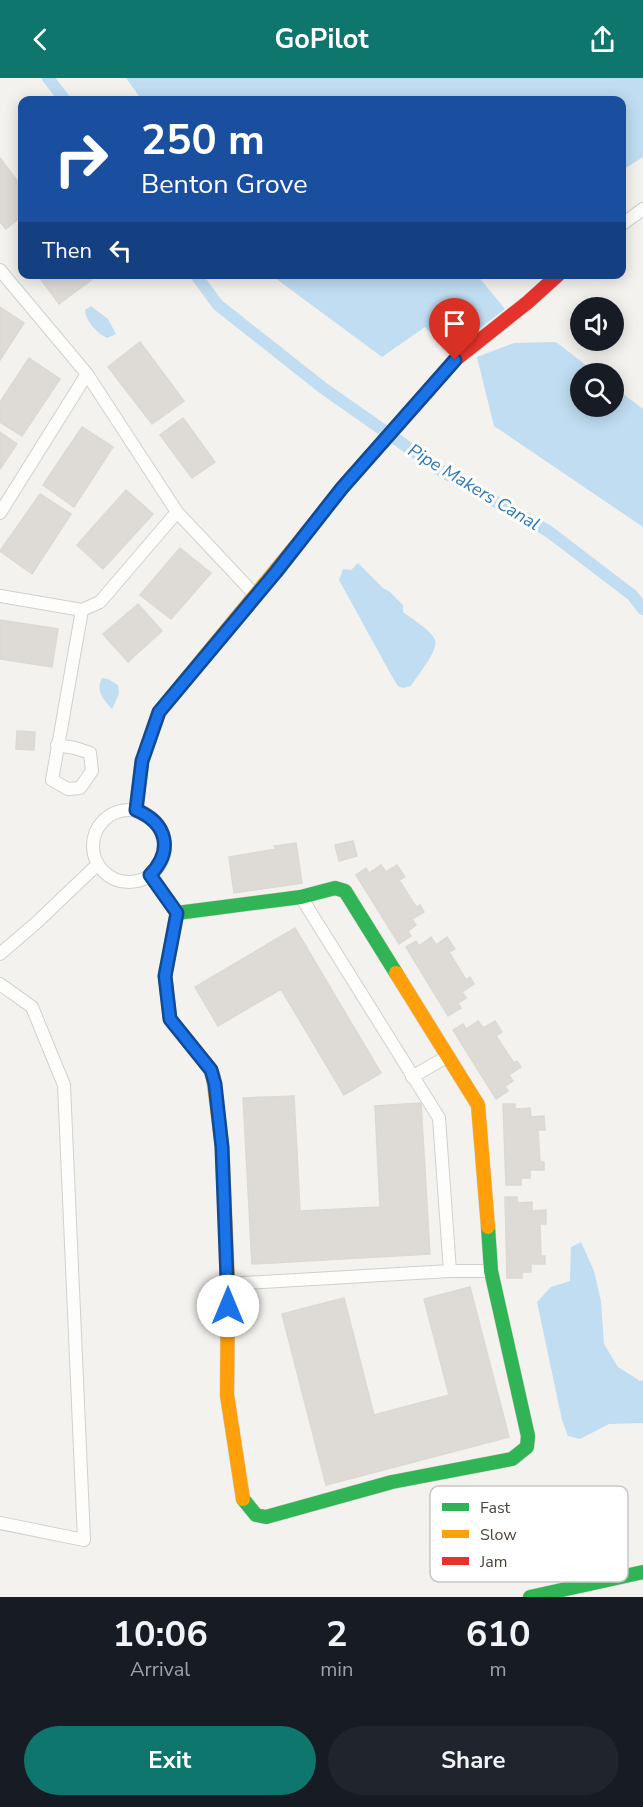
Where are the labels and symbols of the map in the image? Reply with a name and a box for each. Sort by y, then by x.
pin [429,298,480,360]
water label: Pipe Makers Canal [404,438,544,536]
position arrow [196,1274,260,1338]
legend [430,1486,628,1582]
text: Fast [480,1497,511,1519]
text: Slow [480,1524,517,1546]
text: Jam [479,1551,507,1573]

